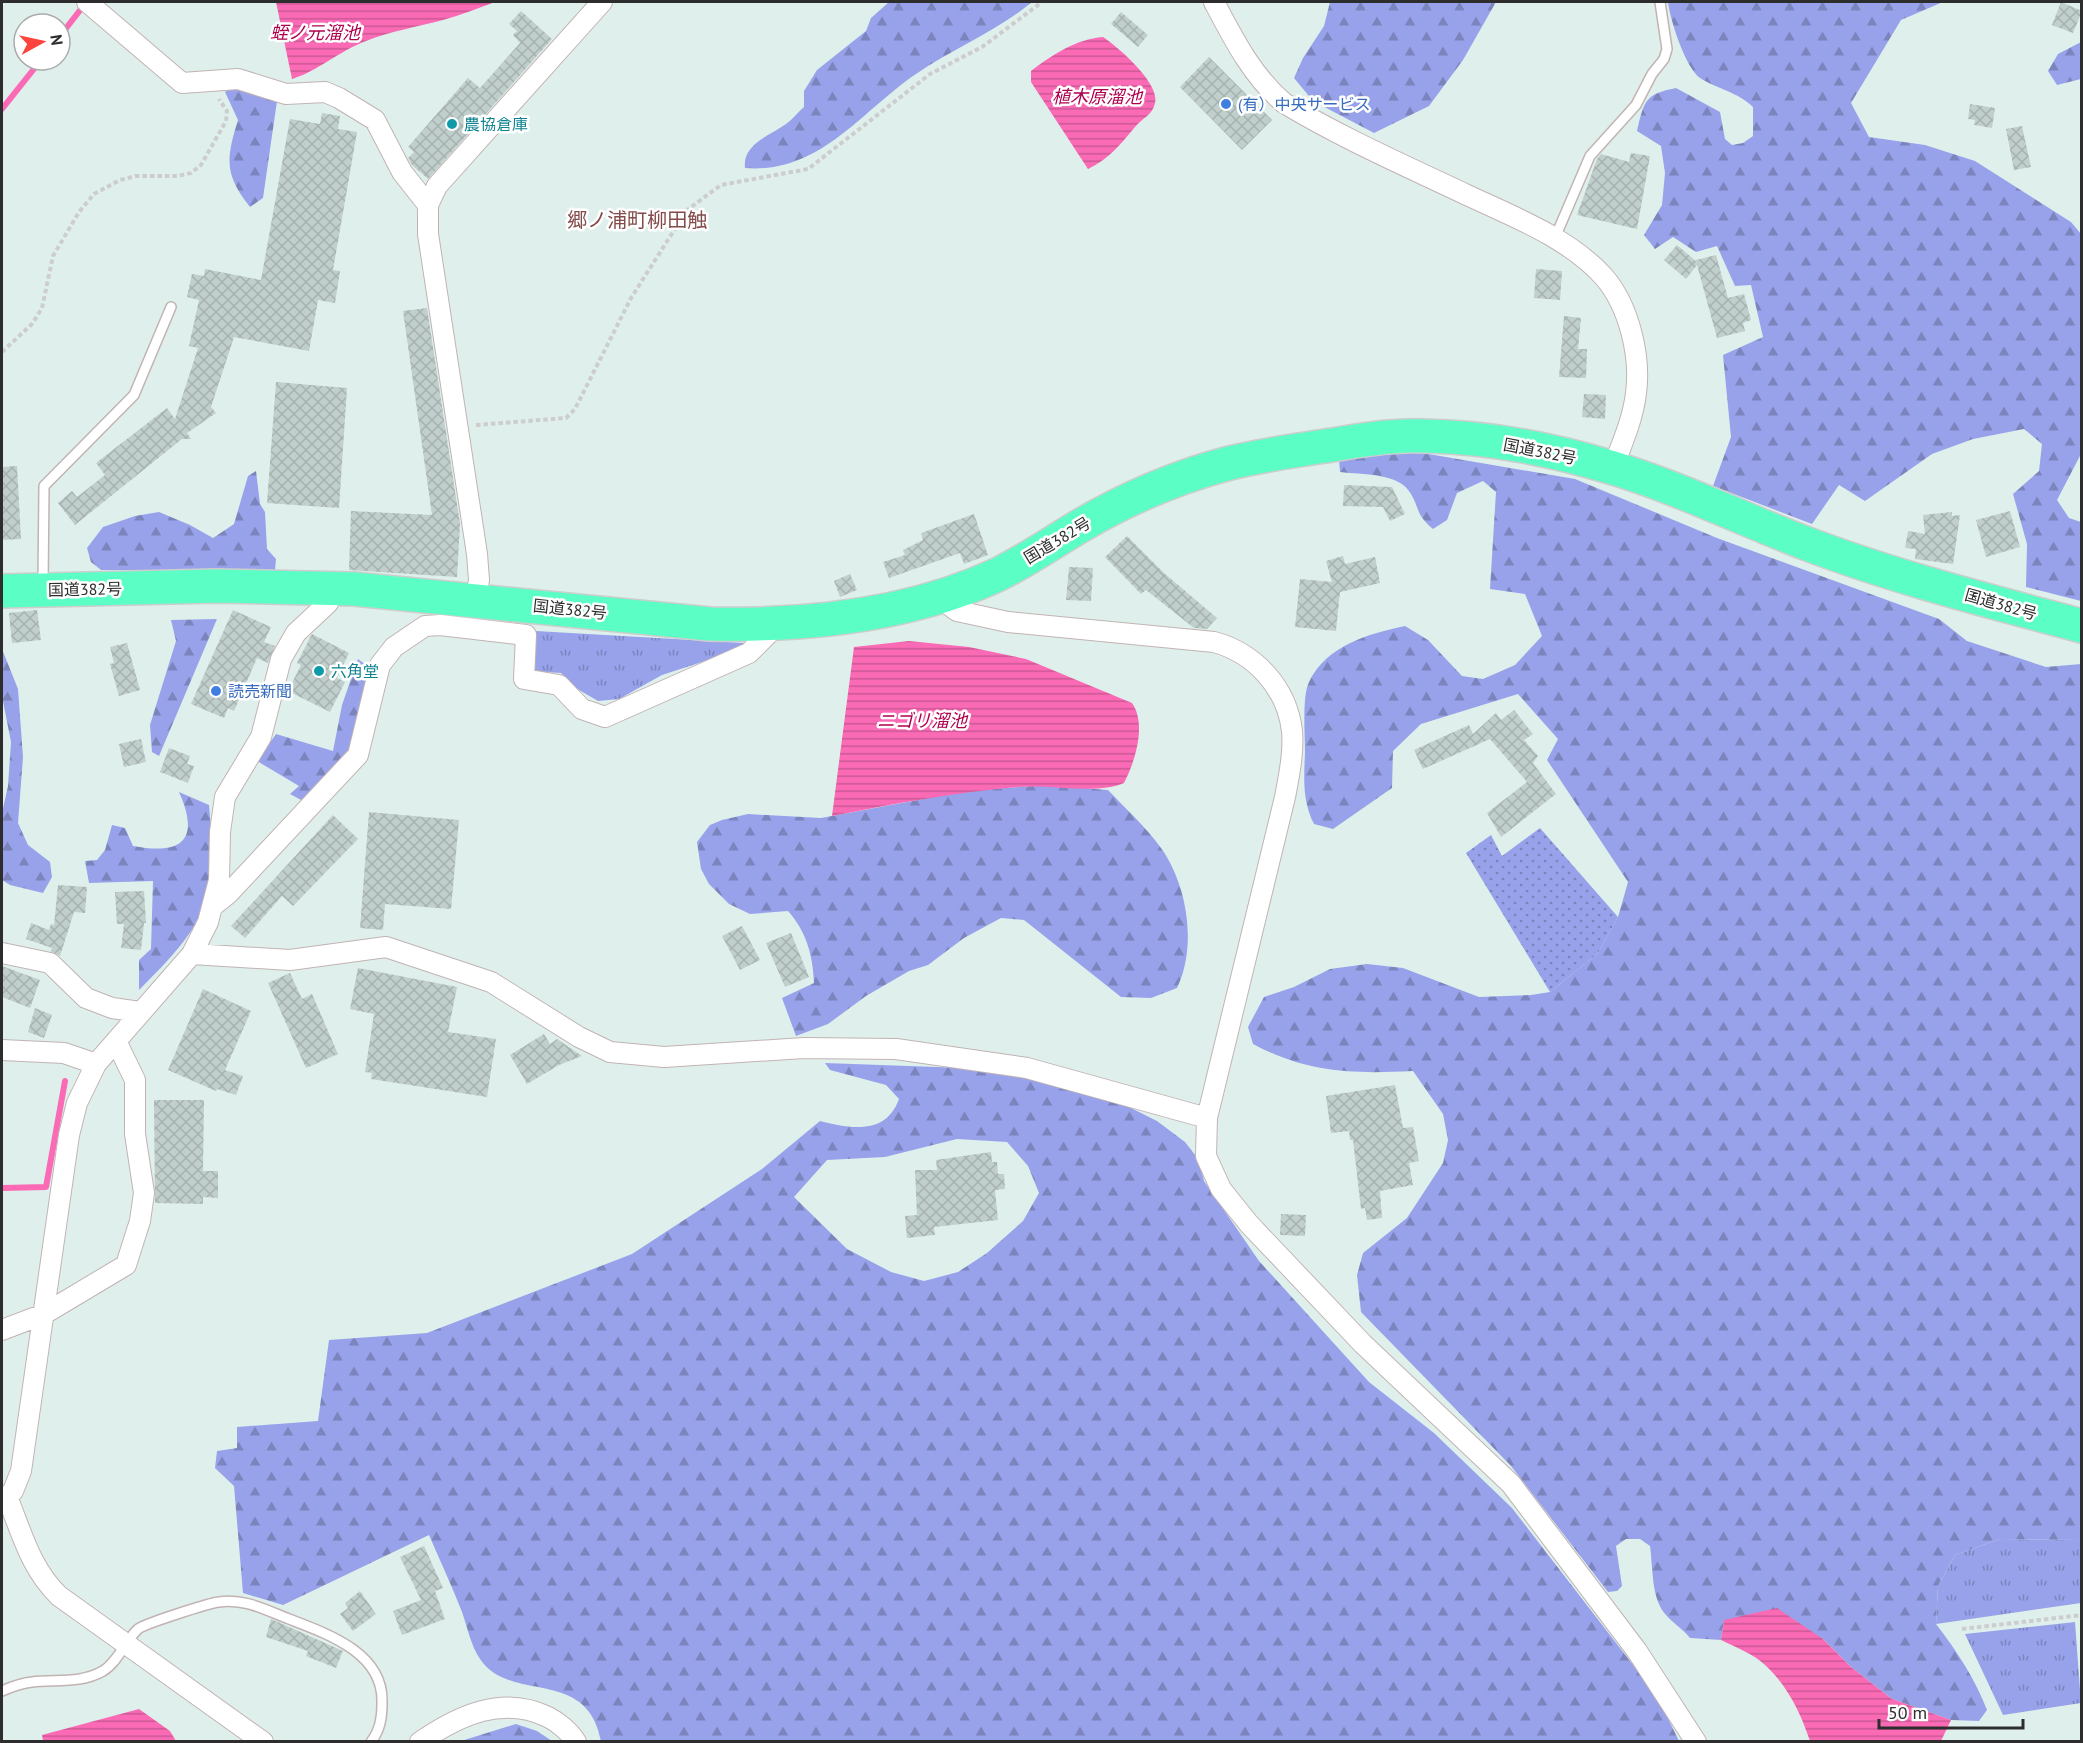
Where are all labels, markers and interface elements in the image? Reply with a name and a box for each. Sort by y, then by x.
north arrow [12,12,72,72]
water label: 蛭ノ元溜池 [270,21,362,44]
text: N [46,33,67,47]
water label: 植木原溜池 [1052,85,1144,108]
place label: (有）中央サービス [1238,94,1370,114]
marker: (有）中央サービス [1219,97,1233,111]
place label: 農協倉庫 [464,114,528,134]
marker: 農協倉庫 [445,117,459,131]
district label: 郷ノ浦町柳田触 [567,207,707,233]
street label: 国道382号 [1502,434,1578,468]
street label: 国道382号 [1020,512,1094,568]
street label: 国道382号 [48,578,122,600]
street label: 国道382号 [1963,584,2039,624]
street label: 国道382号 [532,595,608,623]
place label: 六角堂 [331,661,379,681]
marker: 六角堂 [312,664,326,678]
place label: 読売新聞 [228,681,292,701]
marker: 読売新聞 [209,684,223,698]
water label: ニゴリ溜池 [877,709,969,732]
scale bar [1879,1692,2023,1730]
text: 50 m [1888,1701,1927,1724]

